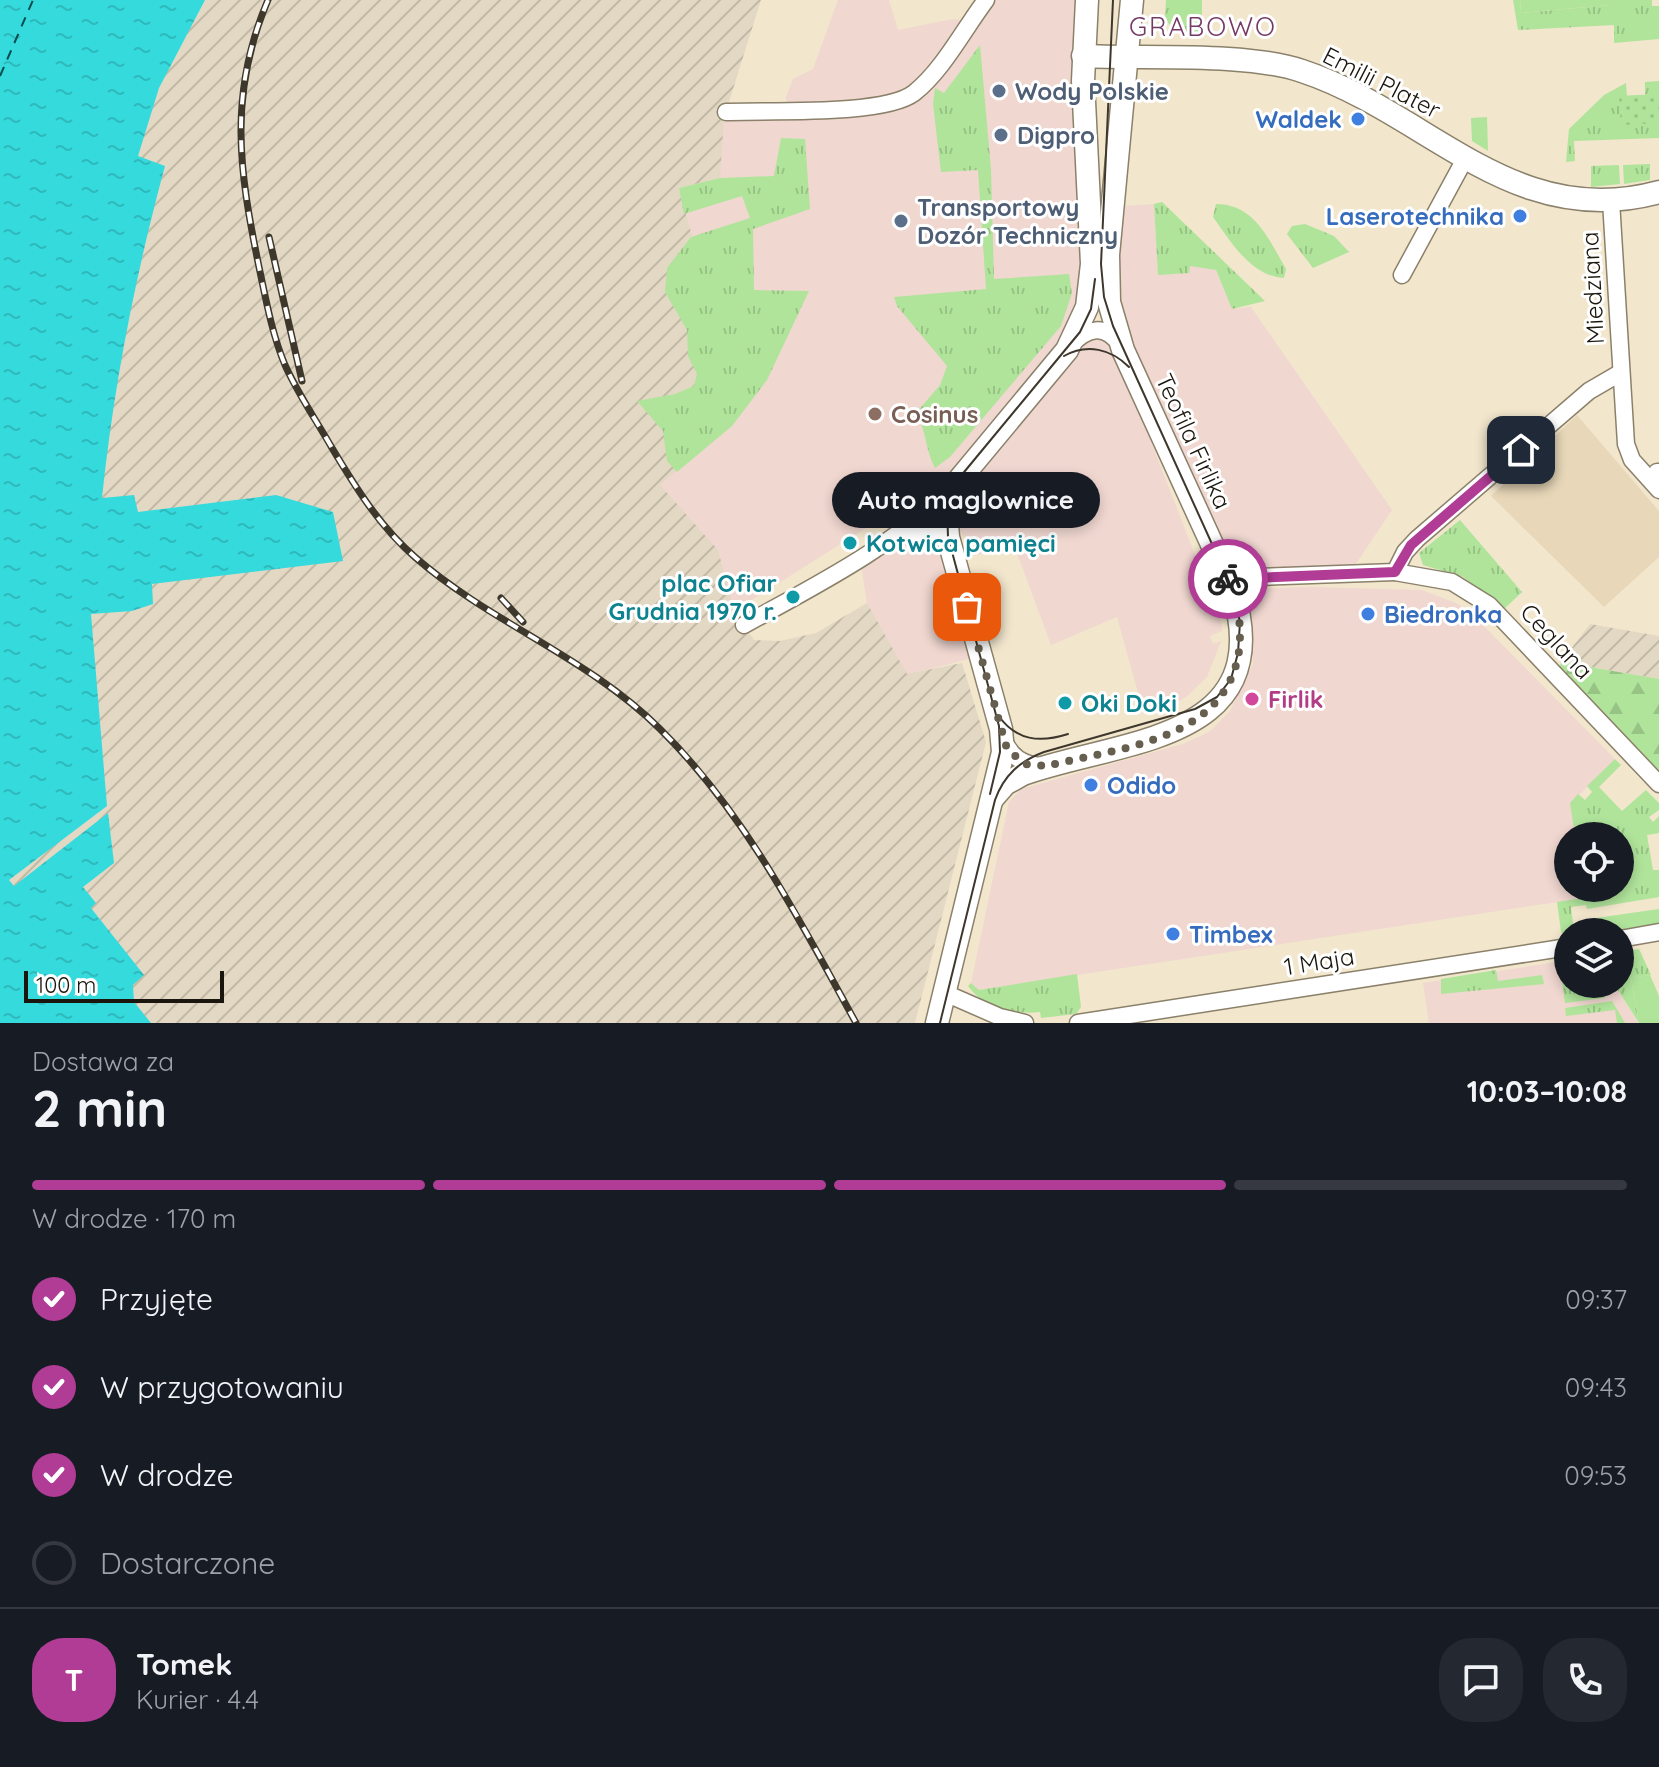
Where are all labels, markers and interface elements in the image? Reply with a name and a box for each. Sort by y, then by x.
district label: GRABOWO [1129,10,1277,43]
street label: Emilii Plater [1318,40,1446,124]
place label: Wody Polskie [1015,76,1169,106]
marker: Wody Polskie [990,82,1008,100]
place label: Waldek [1255,104,1342,134]
marker: Waldek [1349,110,1367,128]
place label: Digpro [1017,120,1095,150]
marker: Digpro [992,126,1010,144]
place label: Transportowy Dozór Techniczny [917,192,1118,250]
place label: Laserotechnika [1326,201,1504,231]
marker: Laserotechnika [1511,207,1529,225]
marker: Transportowy Dozór Techniczny [892,212,910,230]
street label: Miedziana [1574,231,1610,345]
street label: Teofila Firlika [1150,369,1238,513]
place label: Cosinus [891,399,978,429]
marker: Cosinus [866,405,884,423]
pin [1487,416,1555,484]
icon: home [1499,428,1543,472]
callout: Auto maglownice [833,471,1101,527]
text: Auto maglownice [858,483,1074,516]
place label: Kotwica pamięci [866,528,1056,558]
marker: Kotwica pamięci [841,534,859,552]
courier [1188,539,1268,619]
icon: bike [1206,557,1250,601]
place label: plac Ofiar Grudnia 1970 r. [609,568,777,626]
pin [933,573,1001,641]
icon: bag [945,585,989,629]
marker: plac Ofiar Grudnia 1970 r. [784,588,802,606]
street label: Ceglana [1514,597,1600,685]
place label: Biedronka [1384,599,1502,629]
marker: Biedronka [1359,605,1377,623]
place label: Firlik [1268,684,1323,714]
place label: Oki Doki [1081,688,1177,718]
marker: Firlik [1243,690,1261,708]
marker: Oki Doki [1056,694,1074,712]
place label: Odido [1107,770,1176,800]
marker: Odido [1082,776,1100,794]
map controls [1554,822,1634,998]
button: locate [1554,822,1634,902]
button: layers [1554,918,1634,998]
place label: Timbex [1189,919,1273,949]
marker: Timbex [1164,925,1182,943]
street label: 1 Maja [1282,941,1356,981]
scale bar [24,967,224,1003]
text: 100 m [36,971,96,999]
text: Dostawa za [32,1045,174,1078]
text: 10:03–10:08 [1467,1072,1627,1110]
text: 2 min [32,1075,167,1140]
text: W drodze · 170 m [32,1202,236,1235]
icon: check [32,1277,76,1321]
text: Przyjęte [100,1280,213,1318]
text: 09:37 [1565,1283,1627,1316]
icon: check [32,1365,76,1409]
text: W przygotowaniu [100,1368,344,1406]
text: 09:43 [1565,1371,1627,1404]
icon: check [32,1453,76,1497]
text: W drodze [100,1456,234,1494]
text: 09:53 [1564,1459,1627,1492]
text: Dostarczone [100,1544,275,1582]
button: chat [1439,1638,1523,1722]
button: phone [1543,1638,1627,1722]
text: Tomek [136,1645,232,1683]
text: T [65,1661,83,1699]
text: Kurier · 4.4 [136,1683,259,1716]

